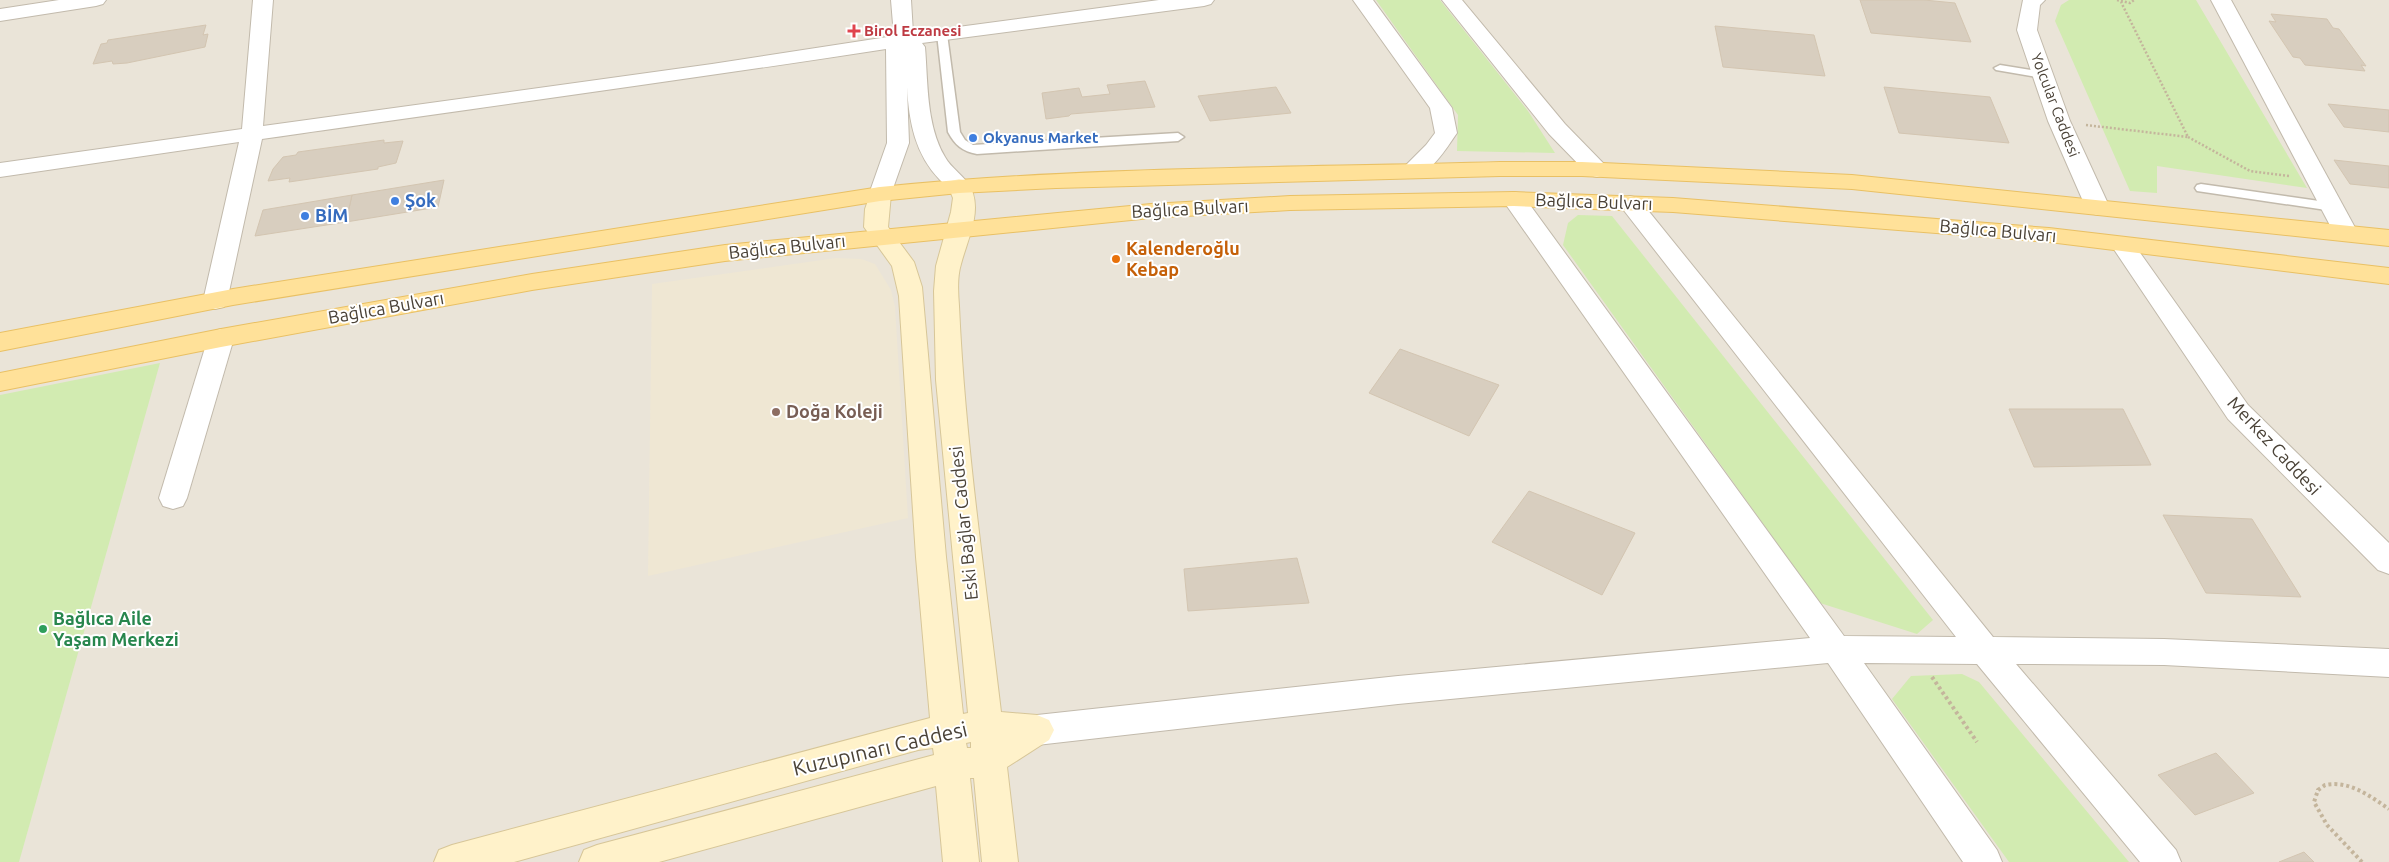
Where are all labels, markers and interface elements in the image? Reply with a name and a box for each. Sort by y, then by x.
place label: Birol Eczanesi [864,22,961,39]
marker: Birol Eczanesi [848,25,860,37]
street label: Yolcular Caddesi [2028,50,2083,159]
place label: Okyanus Market [983,129,1099,146]
marker: Okyanus Market [967,132,979,144]
street label: Bağlıca Bulvarı [1535,189,1653,213]
place label: Şok [405,190,436,211]
marker: Şok [389,195,401,207]
street label: Bağlıca Bulvarı [1131,195,1249,221]
place label: BİM [315,205,348,225]
marker: BİM [299,210,311,222]
street label: Bağlıca Bulvarı [1939,215,2057,245]
street label: Bağlıca Bulvarı [727,230,846,262]
place label: Kalenderoğlu Kebap [1126,238,1240,279]
marker: Kalenderoğlu Kebap [1110,253,1122,265]
street label: Bağlıca Bulvarı [326,287,445,327]
street label: Merkez Caddesi [2224,392,2325,499]
place label: Doğa Koleji [786,401,883,421]
marker: Doğa Koleji [770,406,782,418]
street label: Eski Bağlar Caddesi [945,445,981,601]
place label: Bağlıca Aile Yaşam Merkezi [53,608,179,650]
marker: Bağlıca Aile Yaşam Merkezi [37,623,49,635]
street label: Kuzupınarı Caddesi [790,716,969,780]

